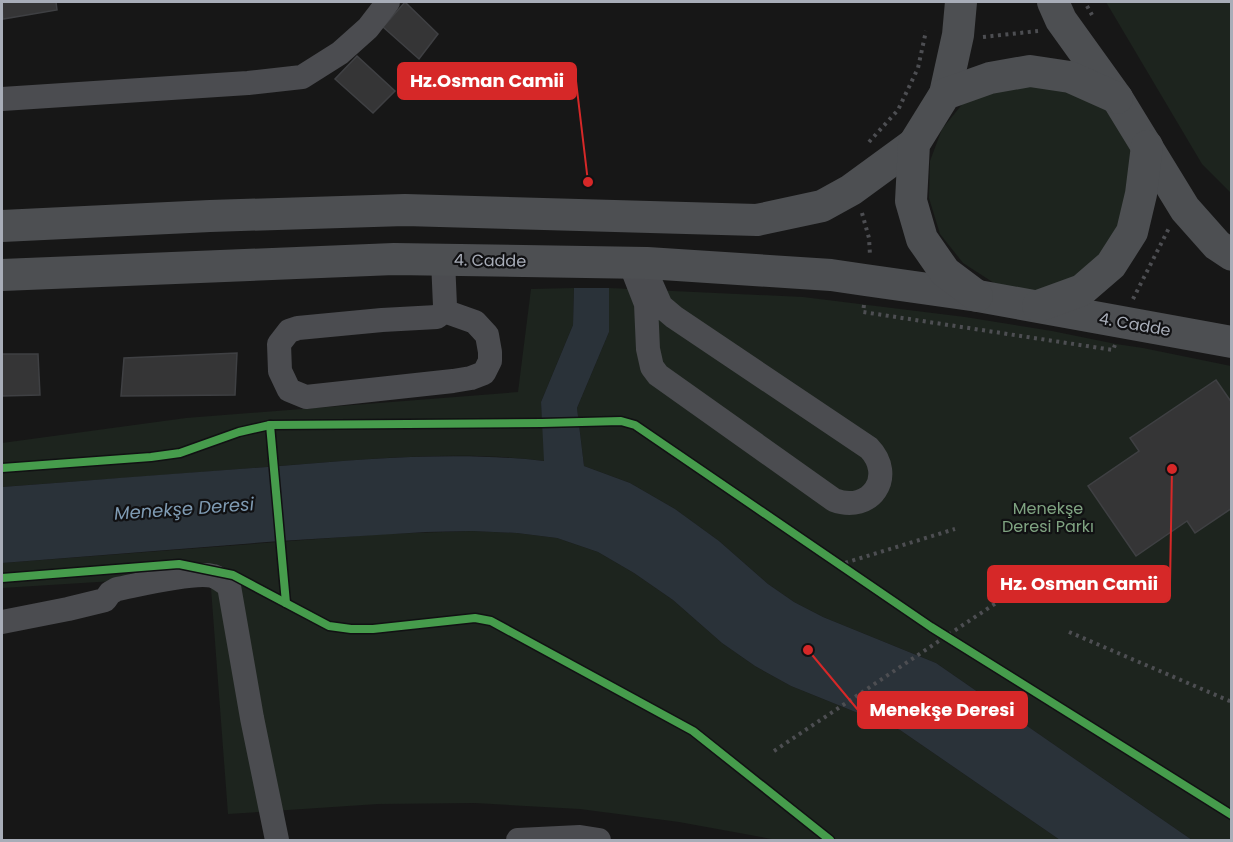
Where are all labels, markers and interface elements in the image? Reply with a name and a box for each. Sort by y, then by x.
callout: Hz.Osman Camii [398,63,576,99]
text: Hz.Osman Camii [410,68,564,93]
street label: 4. Cadde [454,248,526,273]
street label: 4. Cadde [1097,307,1173,342]
water label: Menekşe Deresi [113,491,255,526]
park label: Menekşe Deresi Parkı [1002,497,1094,538]
callout: Hz. Osman Camii [988,566,1170,602]
text: Hz. Osman Camii [1000,571,1158,596]
callout: Menekşe Deresi [858,692,1027,728]
text: Menekşe Deresi [869,697,1015,722]

